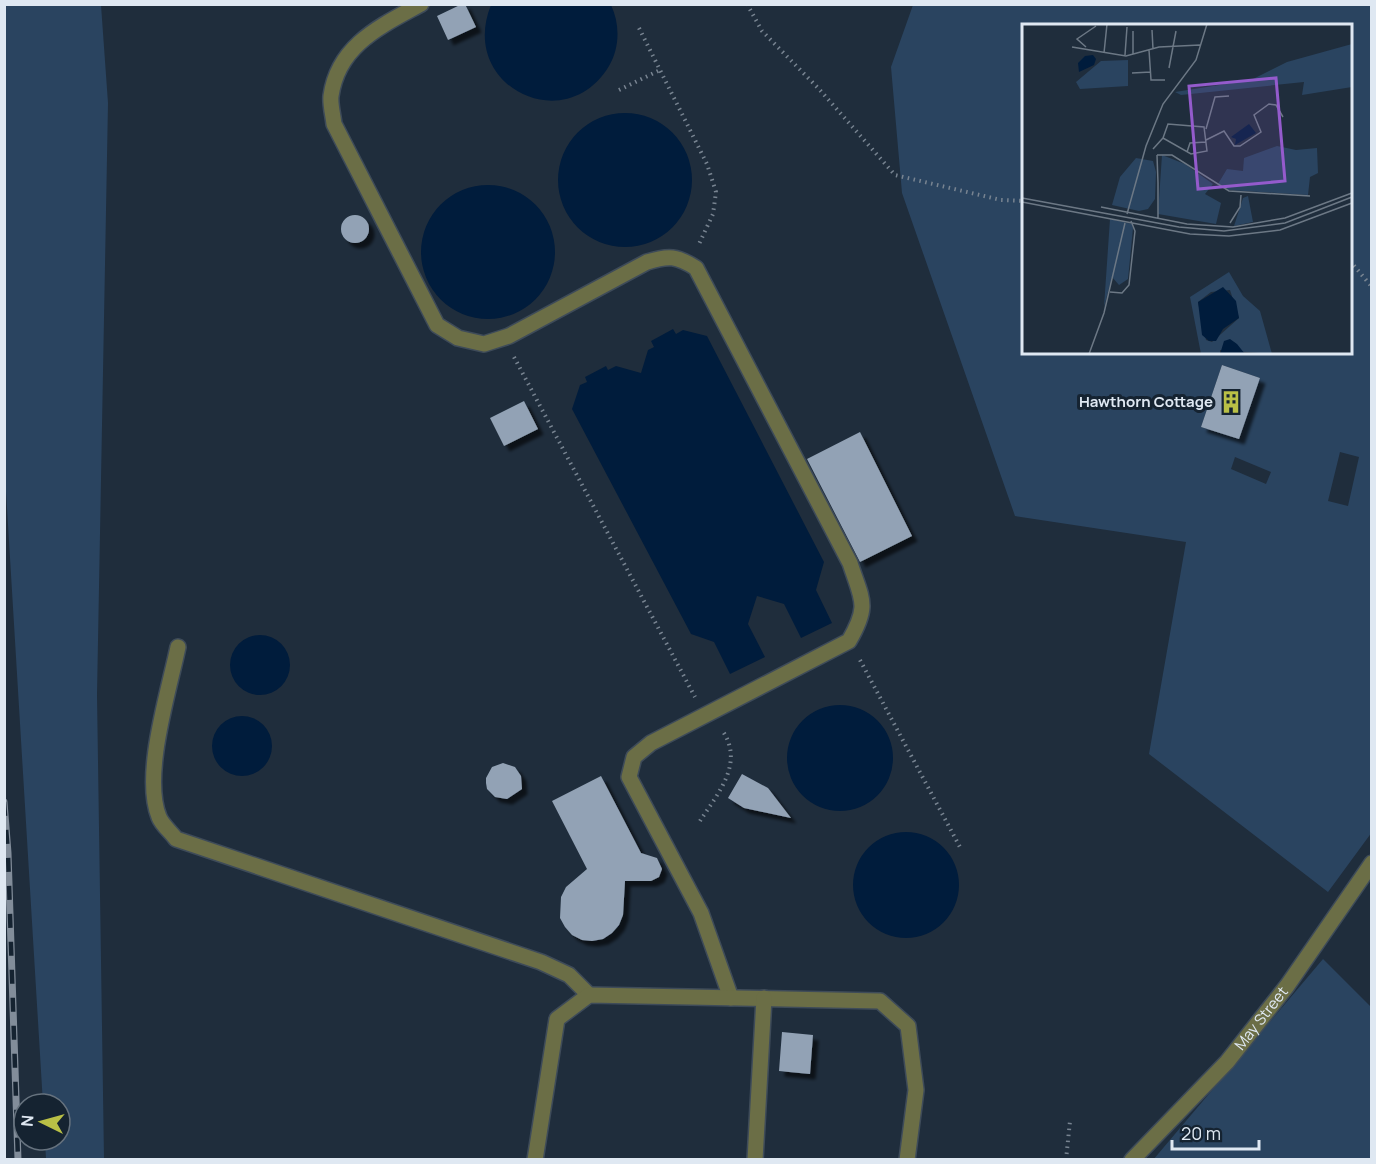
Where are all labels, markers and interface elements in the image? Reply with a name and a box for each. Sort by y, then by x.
inset map [1022,24,1352,354]
building icon: Hawthorn Cottage [1218,389,1244,415]
place label: Hawthorn Cottage [1079,391,1213,412]
street label: May Street [1229,982,1293,1054]
north arrow [12,1092,72,1152]
scale bar [1172,1113,1259,1151]
text: N [16,1114,39,1127]
text: 20 m [1181,1121,1221,1145]

